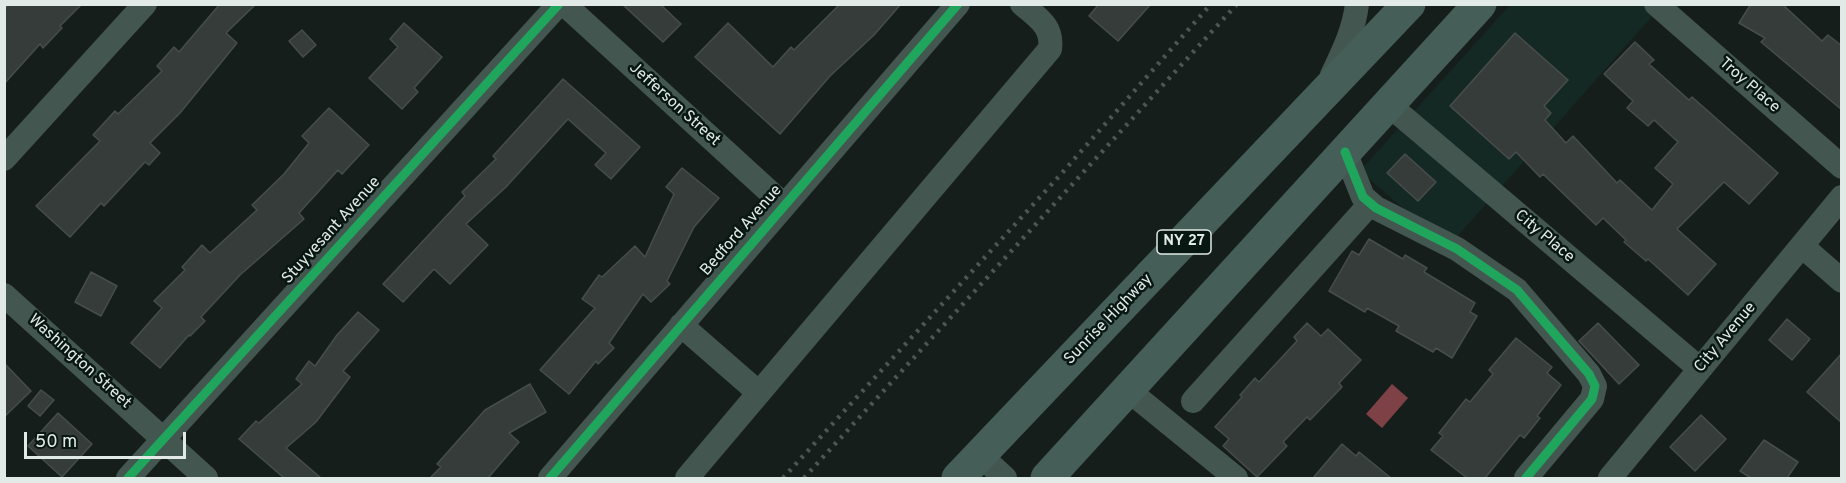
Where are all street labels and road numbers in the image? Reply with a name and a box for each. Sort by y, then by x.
street label: Troy Place [1715,54,1783,118]
street label: Jefferson Street [624,59,724,151]
street label: Stuyvesant Avenue [279,173,385,289]
street label: Bedford Avenue [697,182,787,280]
street label: City Place [1510,206,1578,268]
road number: NY 27 [1157,230,1211,254]
street label: Sunrise Highway [1061,270,1157,370]
street label: City Avenue [1691,299,1761,377]
street label: Washington Street [24,311,134,413]

